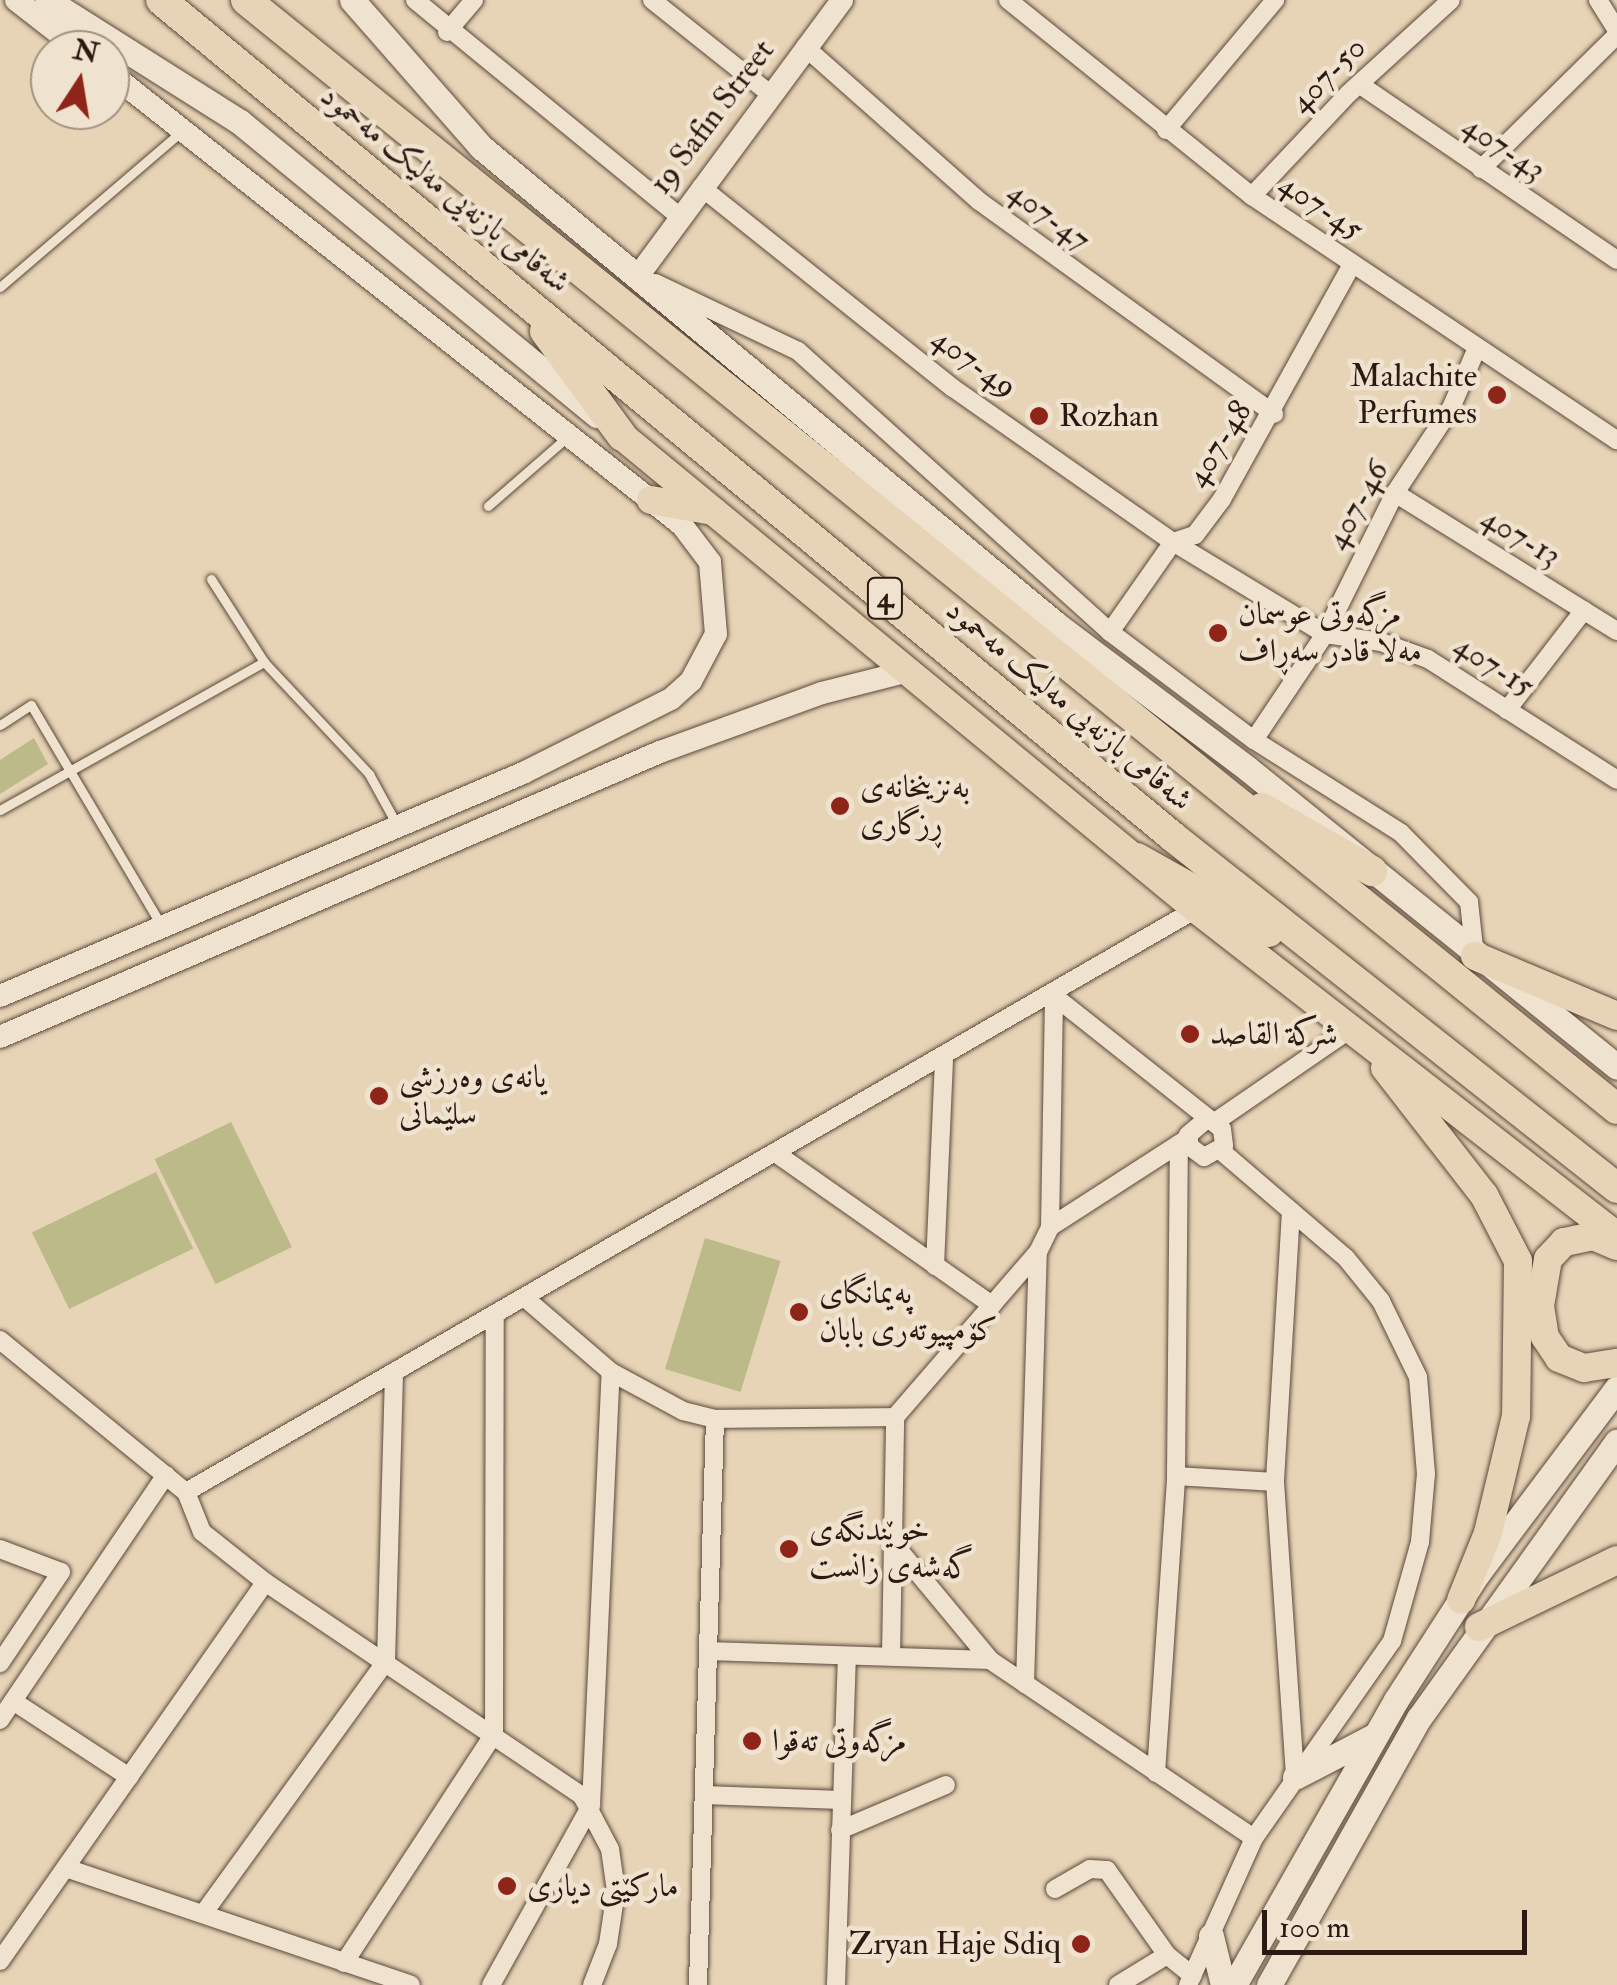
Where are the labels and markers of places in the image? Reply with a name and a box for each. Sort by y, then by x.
place label: Malachite Perfumes [1350,358,1477,433]
marker: Malachite Perfumes [1486,384,1508,406]
place label: Rozhan [1059,397,1159,435]
marker: Rozhan [1028,405,1050,427]
place label: مزگەوتی عوسمان مەلا قادر سەڕاف [1238,596,1422,671]
marker: مزگەوتی عوسمان مەلا قادر سەڕاف [1207,622,1229,644]
place label: بەنزینخانەی ڕزگاری [860,769,970,844]
marker: بەنزینخانەی ڕزگاری [829,795,851,817]
place label: شركة القاصد [1210,1015,1338,1053]
marker: شركة القاصد [1179,1023,1201,1045]
place label: یانەی وەرزشی سلێمانی [399,1059,546,1134]
marker: یانەی وەرزشی سلێمانی [368,1085,390,1107]
place label: پەیمانگای کۆمپیوتەری بابان [819,1275,998,1350]
marker: پەیمانگای کۆمپیوتەری بابان [788,1301,810,1323]
place label: خوێندنگەی گەشەی زانست [809,1512,974,1587]
marker: خوێندنگەی گەشەی زانست [778,1538,800,1560]
place label: مزگەوتی تەقوا [772,1722,907,1760]
marker: مزگەوتی تەقوا [741,1730,763,1752]
place label: مارکێتی دیاری [527,1867,679,1905]
marker: مارکێتی دیاری [496,1875,518,1897]
place label: Zryan Haje Sdiq [849,1925,1061,1963]
marker: Zryan Haje Sdiq [1070,1933,1092,1955]

